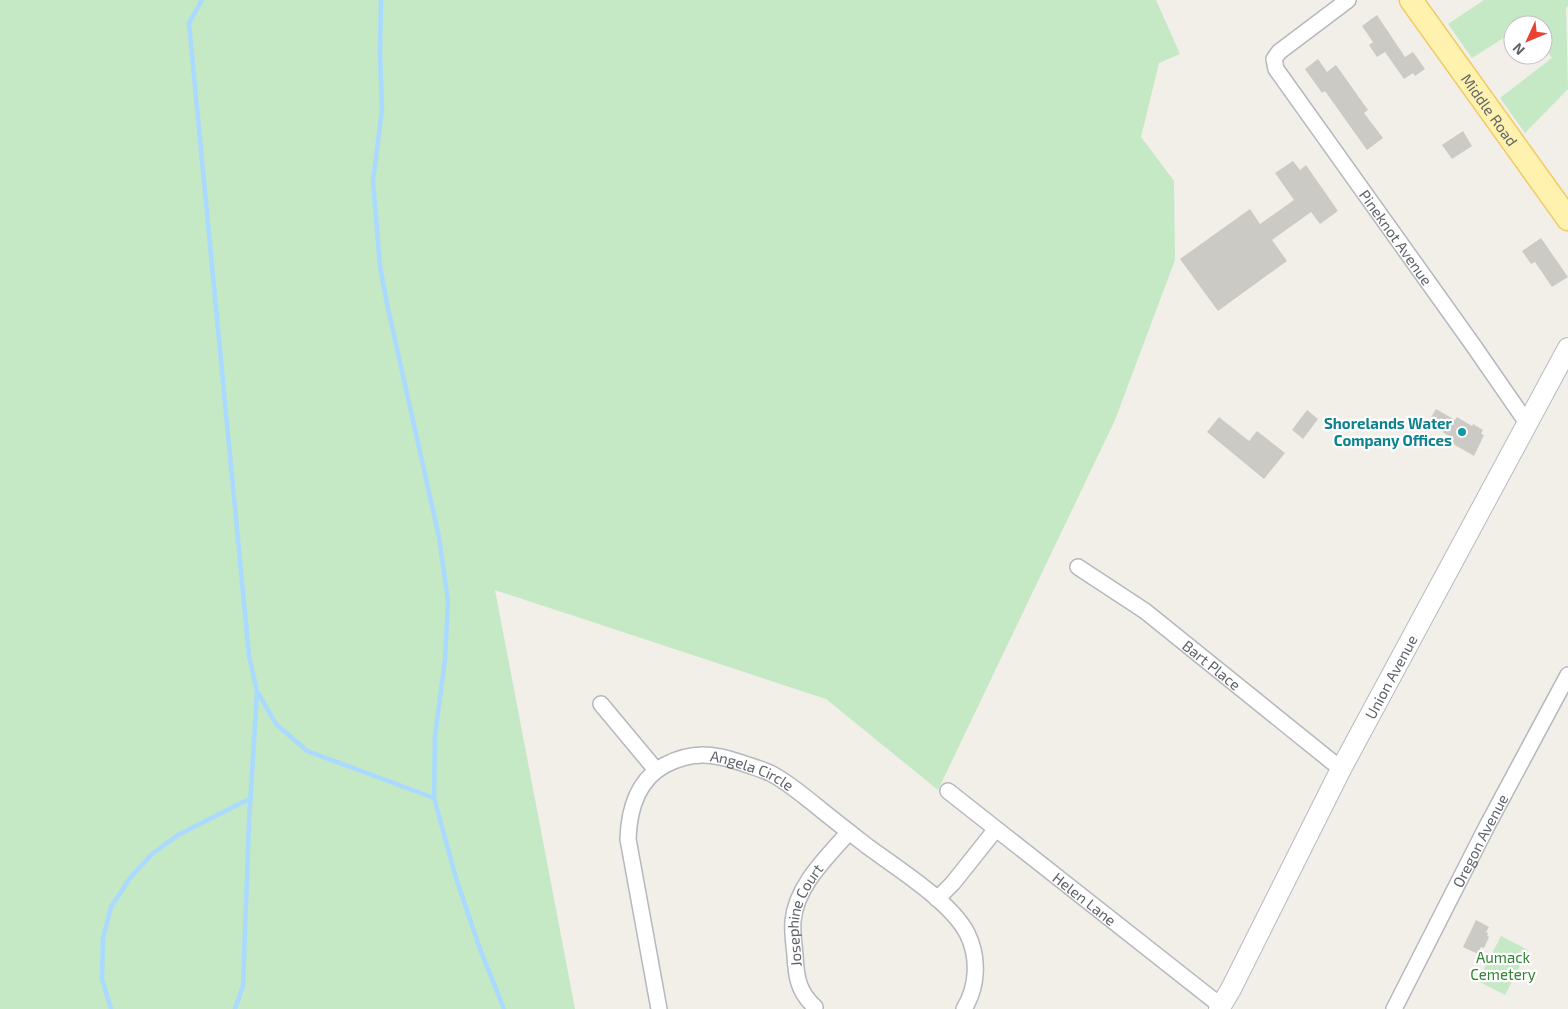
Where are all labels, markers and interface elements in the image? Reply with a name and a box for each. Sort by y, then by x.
north arrow [1503,15,1553,65]
text: N [1509,40,1528,59]
street label: Middle Road [1458,70,1522,149]
street label: Pineknot Avenue [1356,186,1436,289]
place label: Shorelands Water Company Offices [1324,414,1453,450]
marker: Shorelands Water Company Offices [1456,426,1468,438]
street label: Union Avenue [1361,632,1421,722]
street label: Bart Place [1179,636,1245,694]
street label: Angela Circle [709,746,797,794]
street label: Oregon Avenue [1448,791,1512,890]
street label: Josephine Court [784,860,827,967]
street label: Helen Lane [1049,868,1120,929]
park label: Aumack Cemetery [1470,948,1536,983]

